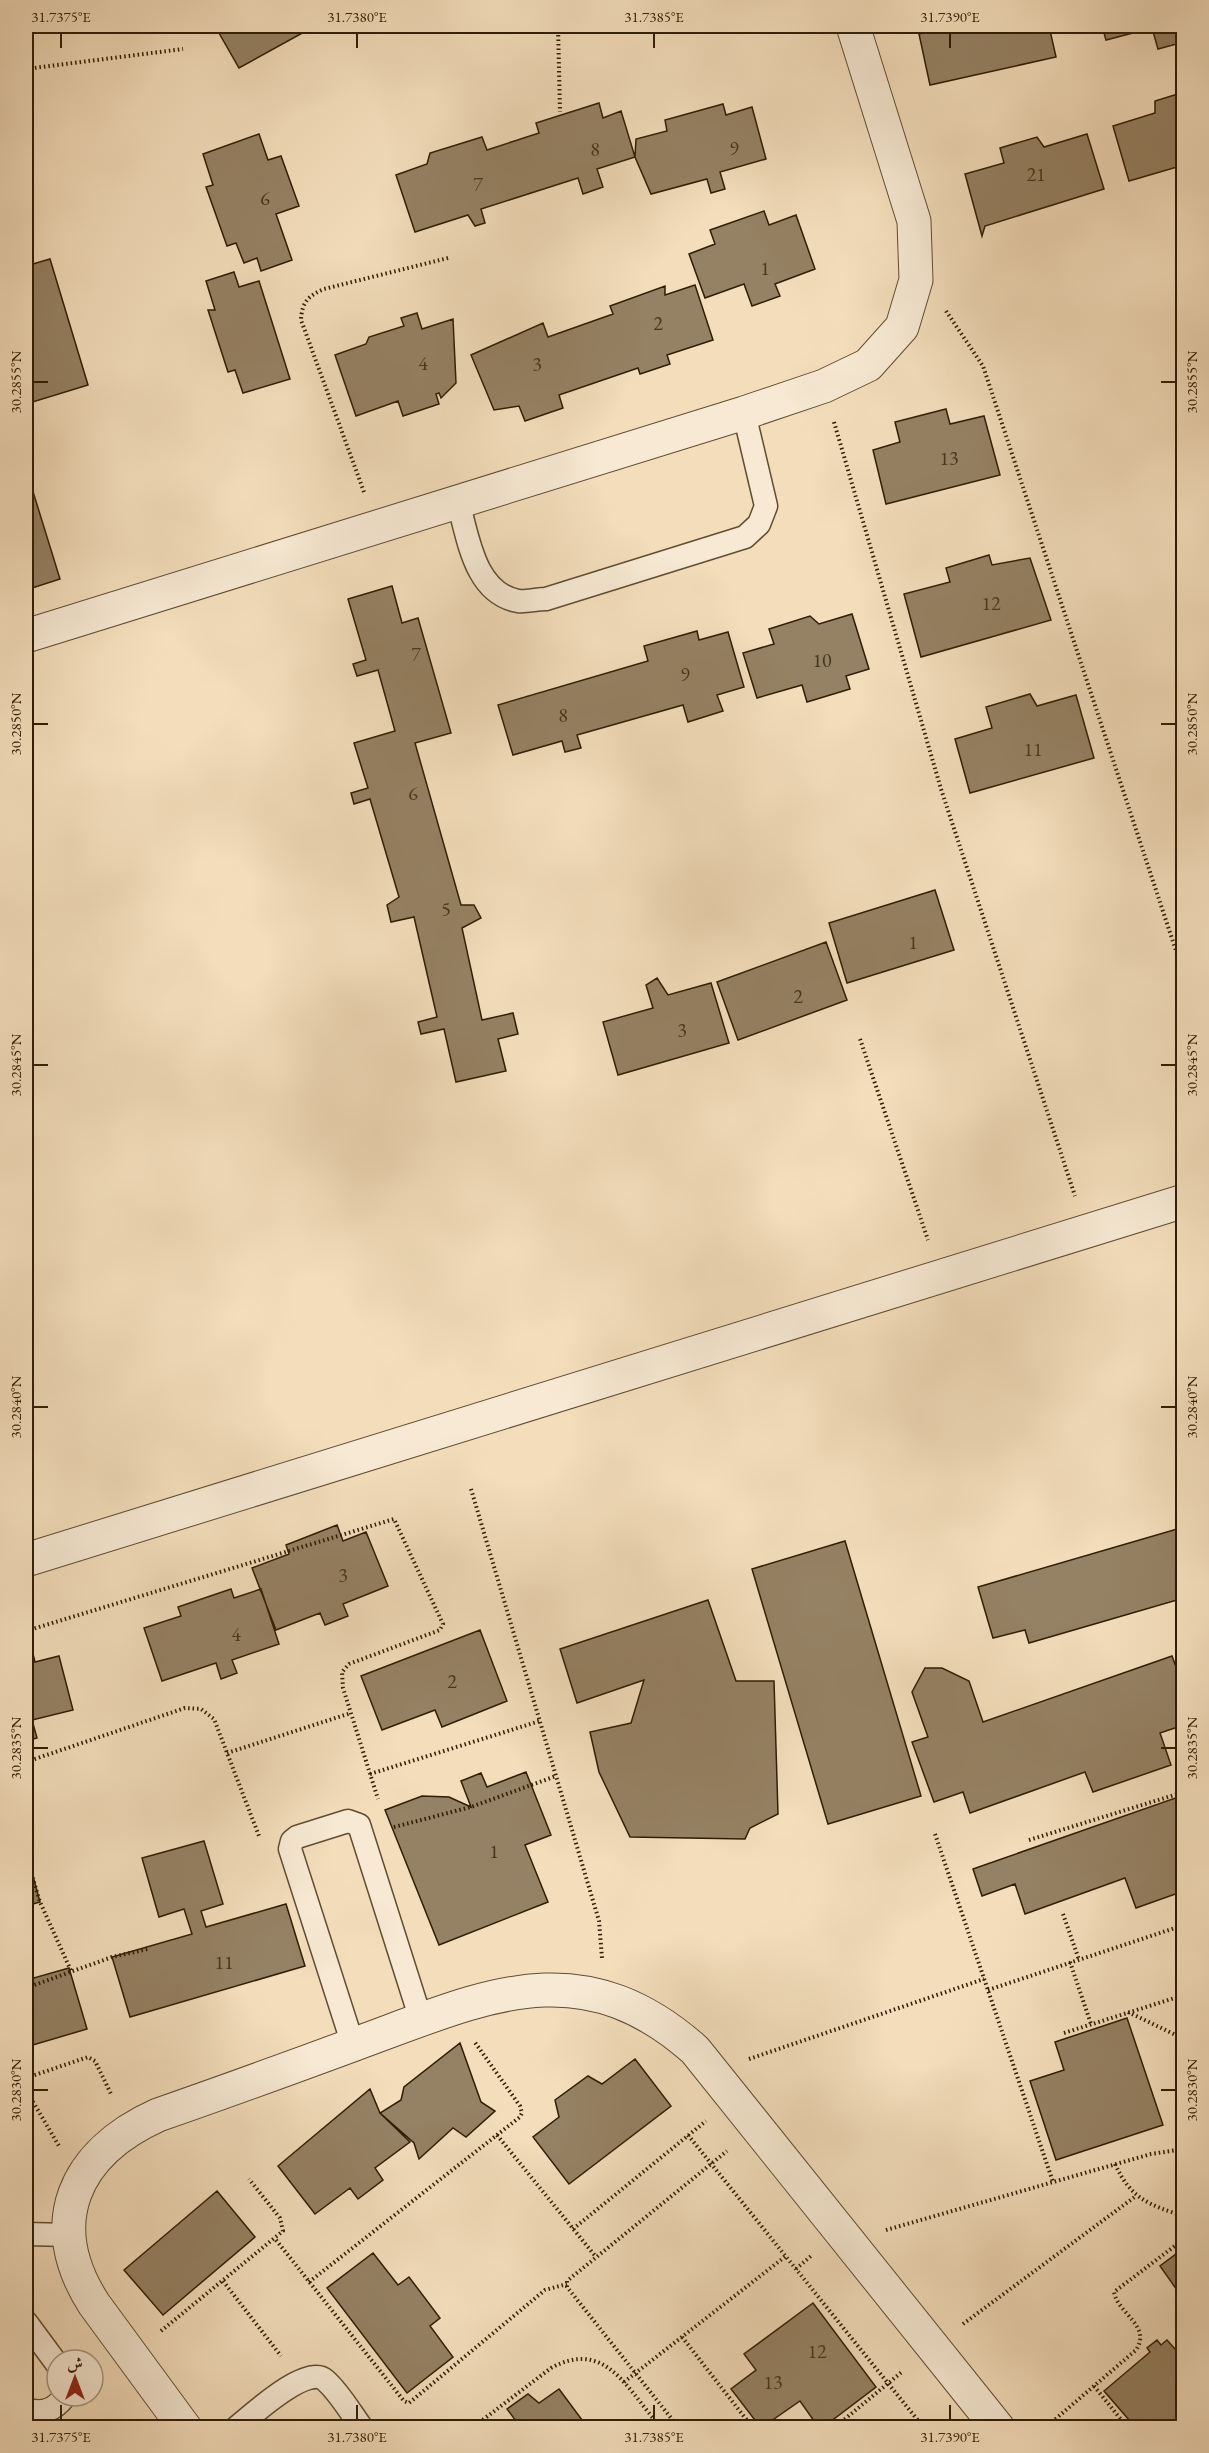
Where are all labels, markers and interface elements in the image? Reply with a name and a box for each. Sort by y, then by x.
text: 31.7375°E [31,7,91,26]
text: 31.7380°E [327,7,387,26]
text: 31.7385°E [624,7,684,26]
text: 31.7390°E [920,7,980,26]
house number: 9 [729,135,739,161]
house number: 8 [590,136,600,162]
house number: 21 [1026,161,1046,187]
house number: 7 [473,171,483,197]
house number: 6 [260,185,270,211]
house number: 1 [760,255,770,281]
house number: 2 [653,310,663,336]
text: 30.2855°N [6,350,25,413]
house number: 4 [418,350,428,376]
text: 30.2855°N [1182,350,1201,413]
house number: 3 [532,351,542,377]
house number: 13 [939,445,959,471]
house number: 12 [981,590,1001,616]
house number: 7 [411,641,421,667]
house number: 10 [812,647,832,673]
house number: 9 [680,661,690,687]
text: 30.2850°N [6,692,25,755]
text: 30.2850°N [1182,692,1201,755]
house number: 8 [558,702,568,728]
house number: 11 [1023,736,1043,762]
house number: 6 [408,780,418,806]
house number: 5 [441,896,451,922]
house number: 1 [908,929,918,955]
house number: 2 [793,983,803,1009]
house number: 3 [677,1017,687,1043]
text: 30.2845°N [6,1033,25,1096]
text: 30.2845°N [1182,1033,1201,1096]
text: 30.2840°N [6,1375,25,1438]
text: 30.2840°N [1182,1375,1201,1438]
house number: 3 [338,1562,348,1588]
house number: 4 [231,1621,241,1647]
house number: 2 [447,1668,457,1694]
text: 30.2835°N [6,1716,25,1779]
text: 30.2835°N [1182,1716,1201,1779]
house number: 1 [489,1838,499,1864]
house number: 11 [214,1949,234,1975]
text: 30.2830°N [6,2058,25,2121]
text: 30.2830°N [1182,2058,1201,2121]
house number: 12 [807,2338,827,2364]
north arrow [45,2348,105,2408]
text: ش [67,2353,83,2374]
house number: 13 [763,2369,783,2395]
text: 31.7375°E [31,2427,91,2446]
text: 31.7380°E [327,2427,387,2446]
text: 31.7385°E [624,2427,684,2446]
text: 31.7390°E [920,2427,980,2446]

